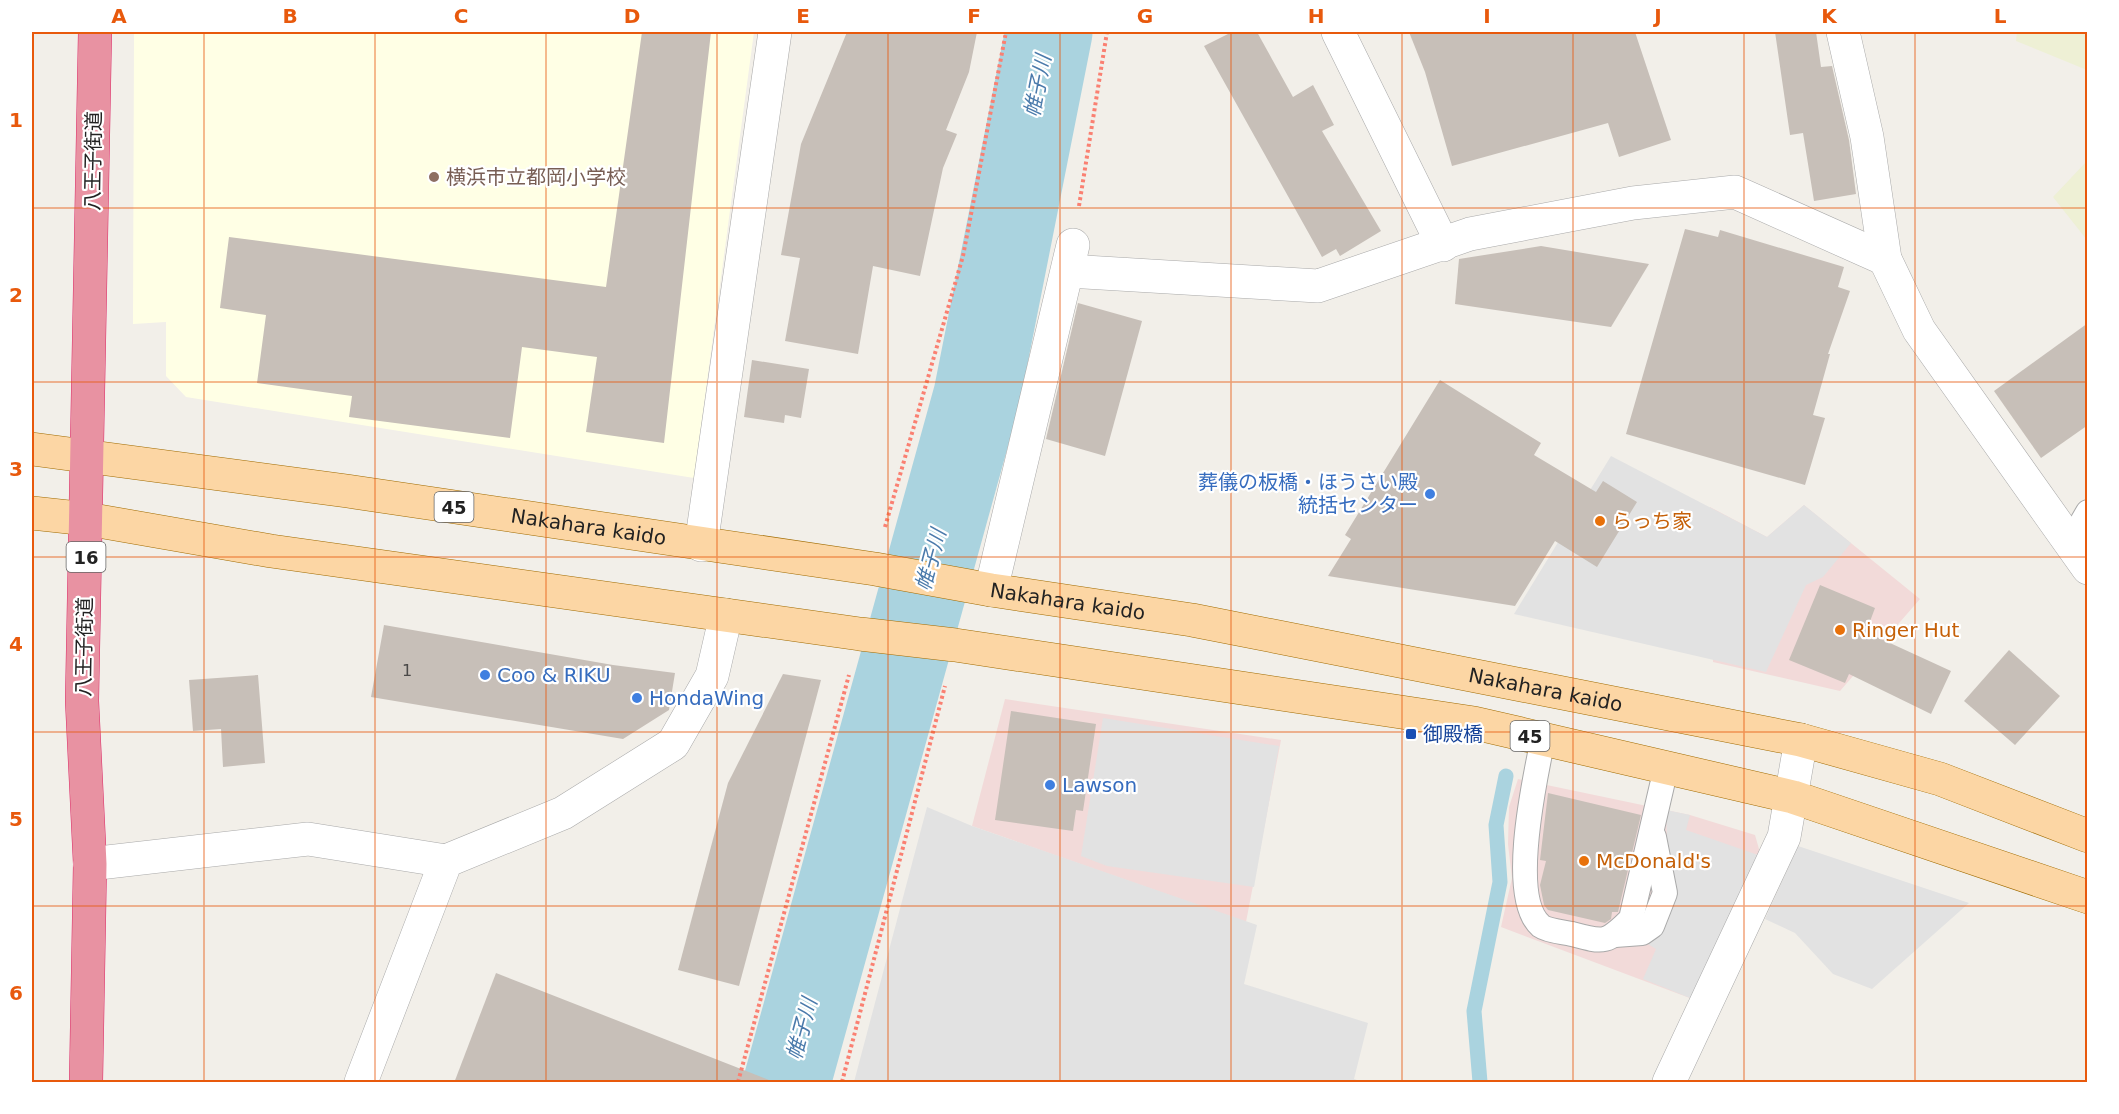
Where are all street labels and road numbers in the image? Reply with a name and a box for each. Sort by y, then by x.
street label: 八王子街道 [80,111,106,211]
road number: 45 [434,492,474,522]
street label: Nakahara kaido [509,503,668,550]
road number: 16 [66,542,106,572]
street label: Nakahara kaido [989,578,1147,625]
street label: 八王子街道 [71,597,97,697]
street label: Nakahara kaido [1466,663,1625,717]
road number: 45 [1510,721,1550,751]

